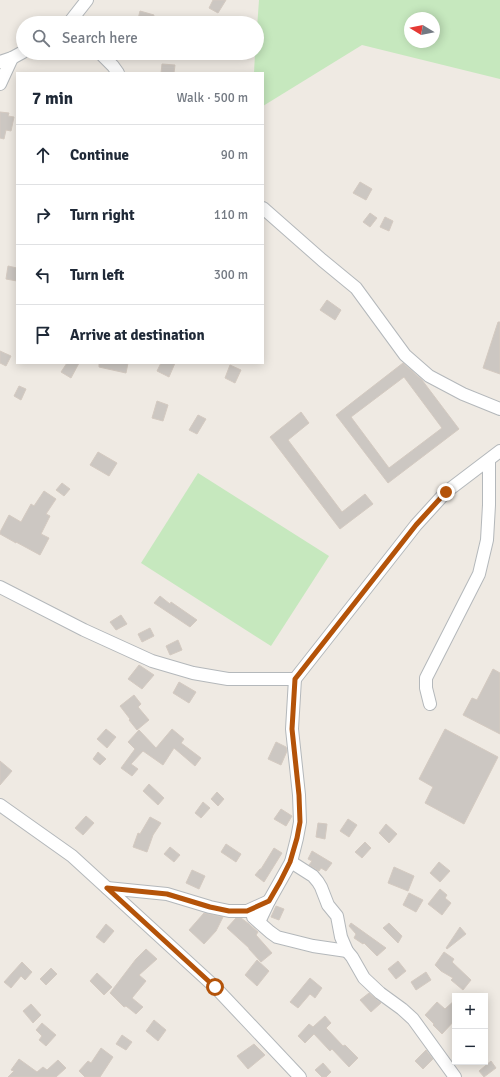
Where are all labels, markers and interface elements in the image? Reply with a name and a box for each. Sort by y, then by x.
north arrow [404,12,440,48]
search box [16,16,264,60]
icon: search [30,27,52,49]
text: Search here [62,29,138,47]
text: 7 min [32,88,73,109]
text: Walk · 500 m [177,90,248,106]
icon: ahead [32,144,54,166]
text: Continue [70,146,129,164]
text: 90 m [221,147,248,163]
icon: right [32,204,54,226]
text: Turn right [70,206,135,224]
text: 110 m [214,207,248,223]
icon: left [32,264,54,286]
text: Turn left [70,266,124,284]
text: 300 m [214,267,248,283]
icon: arrive [32,324,54,346]
text: Arrive at destination [70,326,205,344]
route end [437,483,455,501]
route start [206,978,224,996]
map controls [452,993,488,1065]
button: + [452,993,488,1029]
button: − [452,1029,488,1065]

